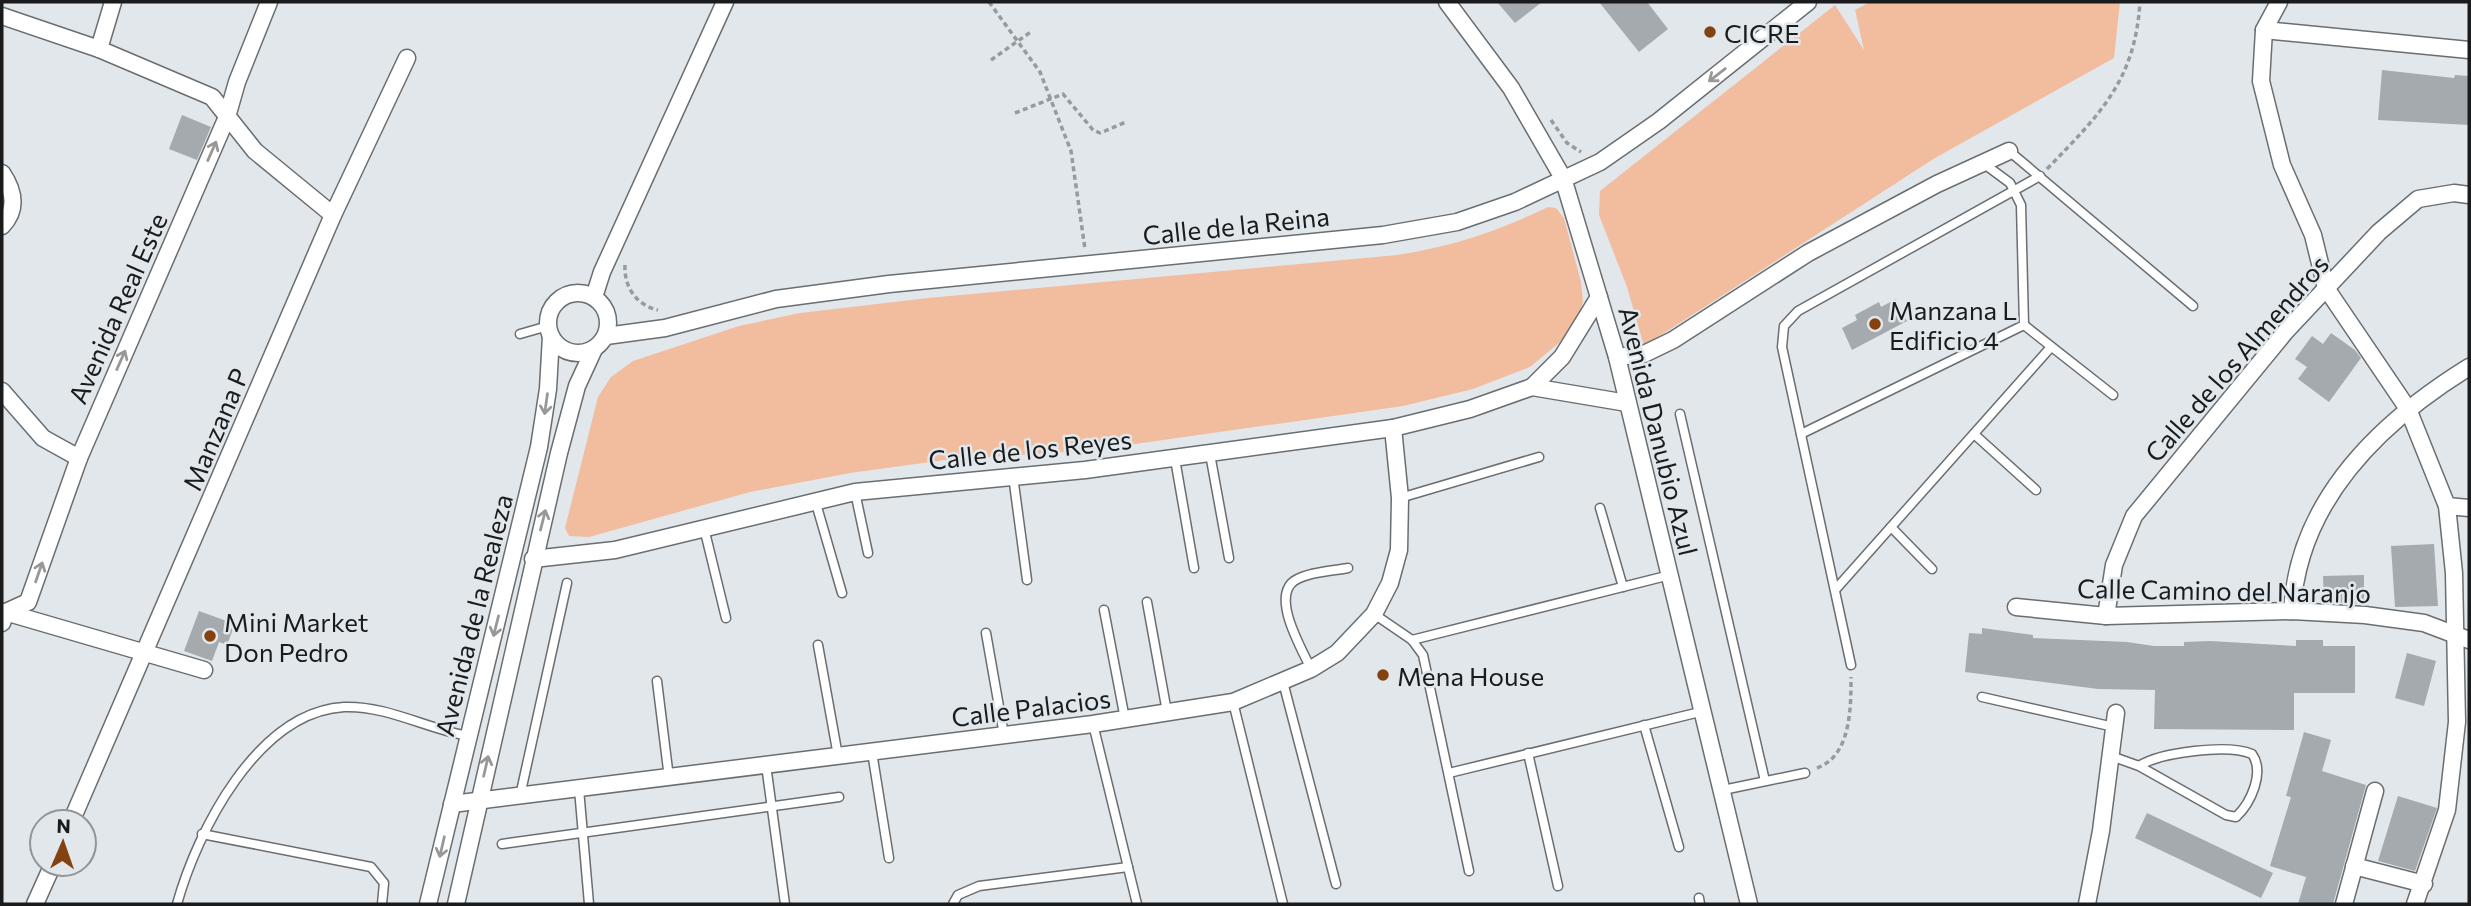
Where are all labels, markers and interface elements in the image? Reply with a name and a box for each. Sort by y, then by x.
place label: CICRE [1724,17,1800,48]
marker: CICRE [1702,24,1718,40]
one-way arrow [1708,68,1727,83]
one-way arrow [206,141,219,162]
street label: Calle de la Reina [1141,200,1331,250]
street label: Avenida Real Este [61,208,173,408]
street label: Calle de los Almendros [2138,248,2334,468]
place label: Manzana L Edificio 4 [1889,294,2017,355]
street label: Avenida Danubio Azul [1613,303,1705,559]
marker: Manzana L Edificio 4 [1867,316,1883,332]
one-way arrow [116,349,129,371]
street label: Manzana P [175,363,255,495]
one-way arrow [539,392,552,415]
street label: Calle de los Reyes [927,423,1133,475]
street label: Avenida de la Realeza [428,491,518,739]
one-way arrow [537,509,550,532]
one-way arrow [34,561,46,583]
street label: Calle Camino del Naranjo [2077,572,2371,608]
place label: Mini Market Don Pedro [224,606,368,667]
one-way arrow [489,614,502,637]
marker: Mini Market Don Pedro [202,628,218,644]
place label: Mena House [1397,660,1544,691]
marker: Mena House [1375,667,1391,683]
street label: Calle Palacios [950,682,1112,732]
one-way arrow [480,755,493,778]
north arrow [28,808,98,878]
text: N [56,814,71,837]
one-way arrow [435,835,448,858]

